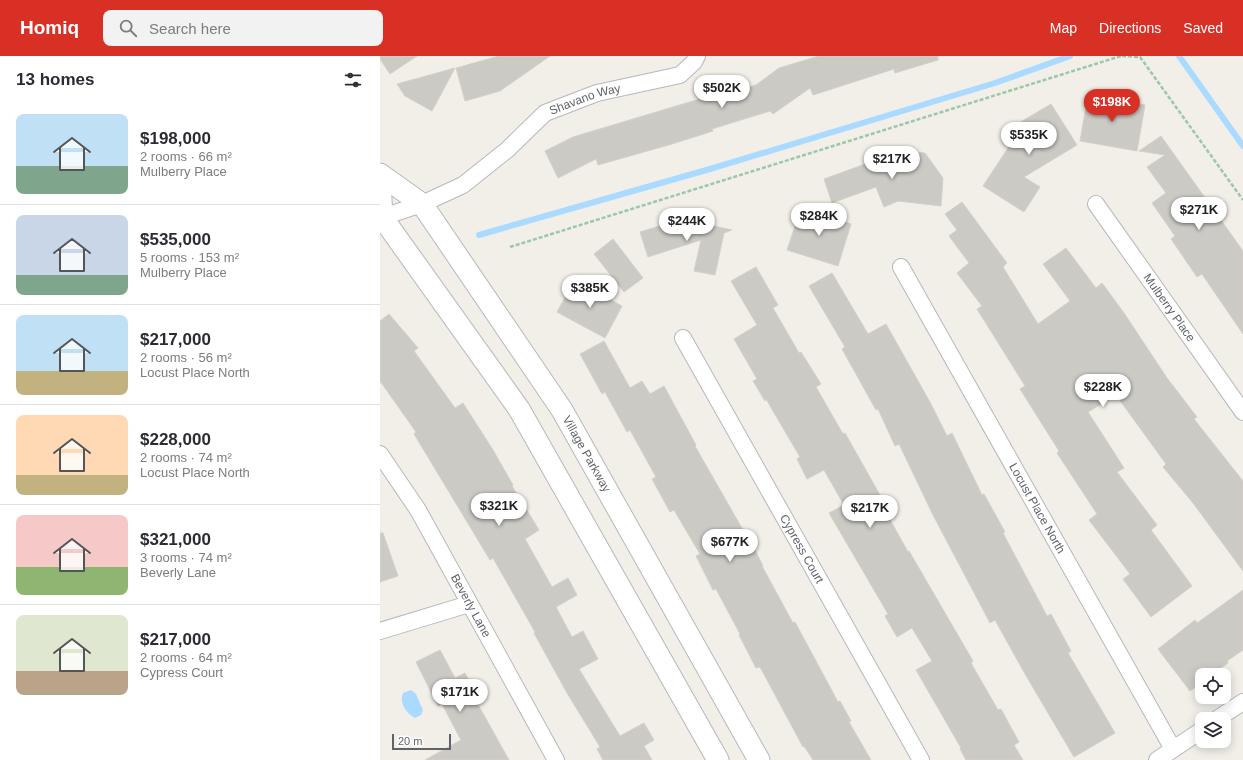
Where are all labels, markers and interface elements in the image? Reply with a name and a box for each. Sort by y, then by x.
search box [103,10,383,46]
text: Homiq [20,17,79,38]
icon: search [117,17,139,39]
text: Search here [149,20,231,37]
text: Map [1050,20,1077,36]
text: Directions [1099,20,1161,36]
text: Saved [1183,20,1223,36]
icon: filters [342,69,364,91]
text: 13 homes [16,70,94,89]
pin: $502K [694,75,750,109]
text: $502K [703,80,741,95]
street label: Shavano Way [547,81,622,118]
pin: $198K [1084,89,1140,123]
text: $198K [1093,94,1131,109]
pin: $535K [1001,122,1057,156]
text: $535K [1010,127,1048,142]
text: $198,000 [140,129,211,148]
icon: home [48,130,96,178]
pin: $217K [864,146,920,180]
text: 2 rooms · 66 m² [140,149,232,164]
text: $217K [873,151,911,166]
text: Mulberry Place [140,164,227,179]
pin: $271K [1171,197,1227,231]
text: $271K [1180,202,1218,217]
pin: $284K [791,203,847,237]
pin: $244K [659,208,715,242]
text: $284K [800,208,838,223]
text: $244K [668,213,706,228]
text: $535,000 [140,230,211,249]
icon: home [48,231,96,279]
text: 5 rooms · 153 m² [140,250,239,265]
text: Mulberry Place [140,265,227,280]
street label: Mulberry Place [1140,271,1198,345]
pin: $385K [562,275,618,309]
text: $385K [571,280,609,295]
text: $217,000 [140,330,211,349]
icon: home [48,331,96,379]
text: 2 rooms · 56 m² [140,350,232,365]
text: Locust Place North [140,365,250,380]
pin: $228K [1075,374,1131,408]
text: $228K [1084,379,1122,394]
street label: Village Parkway [560,413,614,494]
text: $228,000 [140,430,211,449]
icon: home [48,431,96,479]
text: 2 rooms · 74 m² [140,450,232,465]
street label: Locust Place North [1006,461,1068,556]
text: Locust Place North [140,465,250,480]
pin: $321K [471,493,527,527]
pin: $217K [842,495,898,529]
text: $321K [480,498,518,513]
text: $217K [851,500,889,515]
street label: Cypress Court [777,512,827,586]
pin: $677K [702,529,758,563]
text: $321,000 [140,530,211,549]
icon: home [48,531,96,579]
text: $677K [711,534,749,549]
text: 3 rooms · 74 m² [140,550,232,565]
text: Beverly Lane [140,565,216,580]
street label: Beverly Lane [448,572,494,640]
text: $217,000 [140,630,211,649]
icon: home [48,631,96,679]
text: 2 rooms · 64 m² [140,650,232,665]
text: Cypress Court [140,665,223,680]
map controls [1195,668,1231,748]
button: locate [1195,668,1231,704]
pin: $171K [432,679,488,713]
text: $171K [441,684,479,699]
button: layers [1195,712,1231,748]
scale bar [392,732,451,751]
text: 20 m [398,735,422,747]

